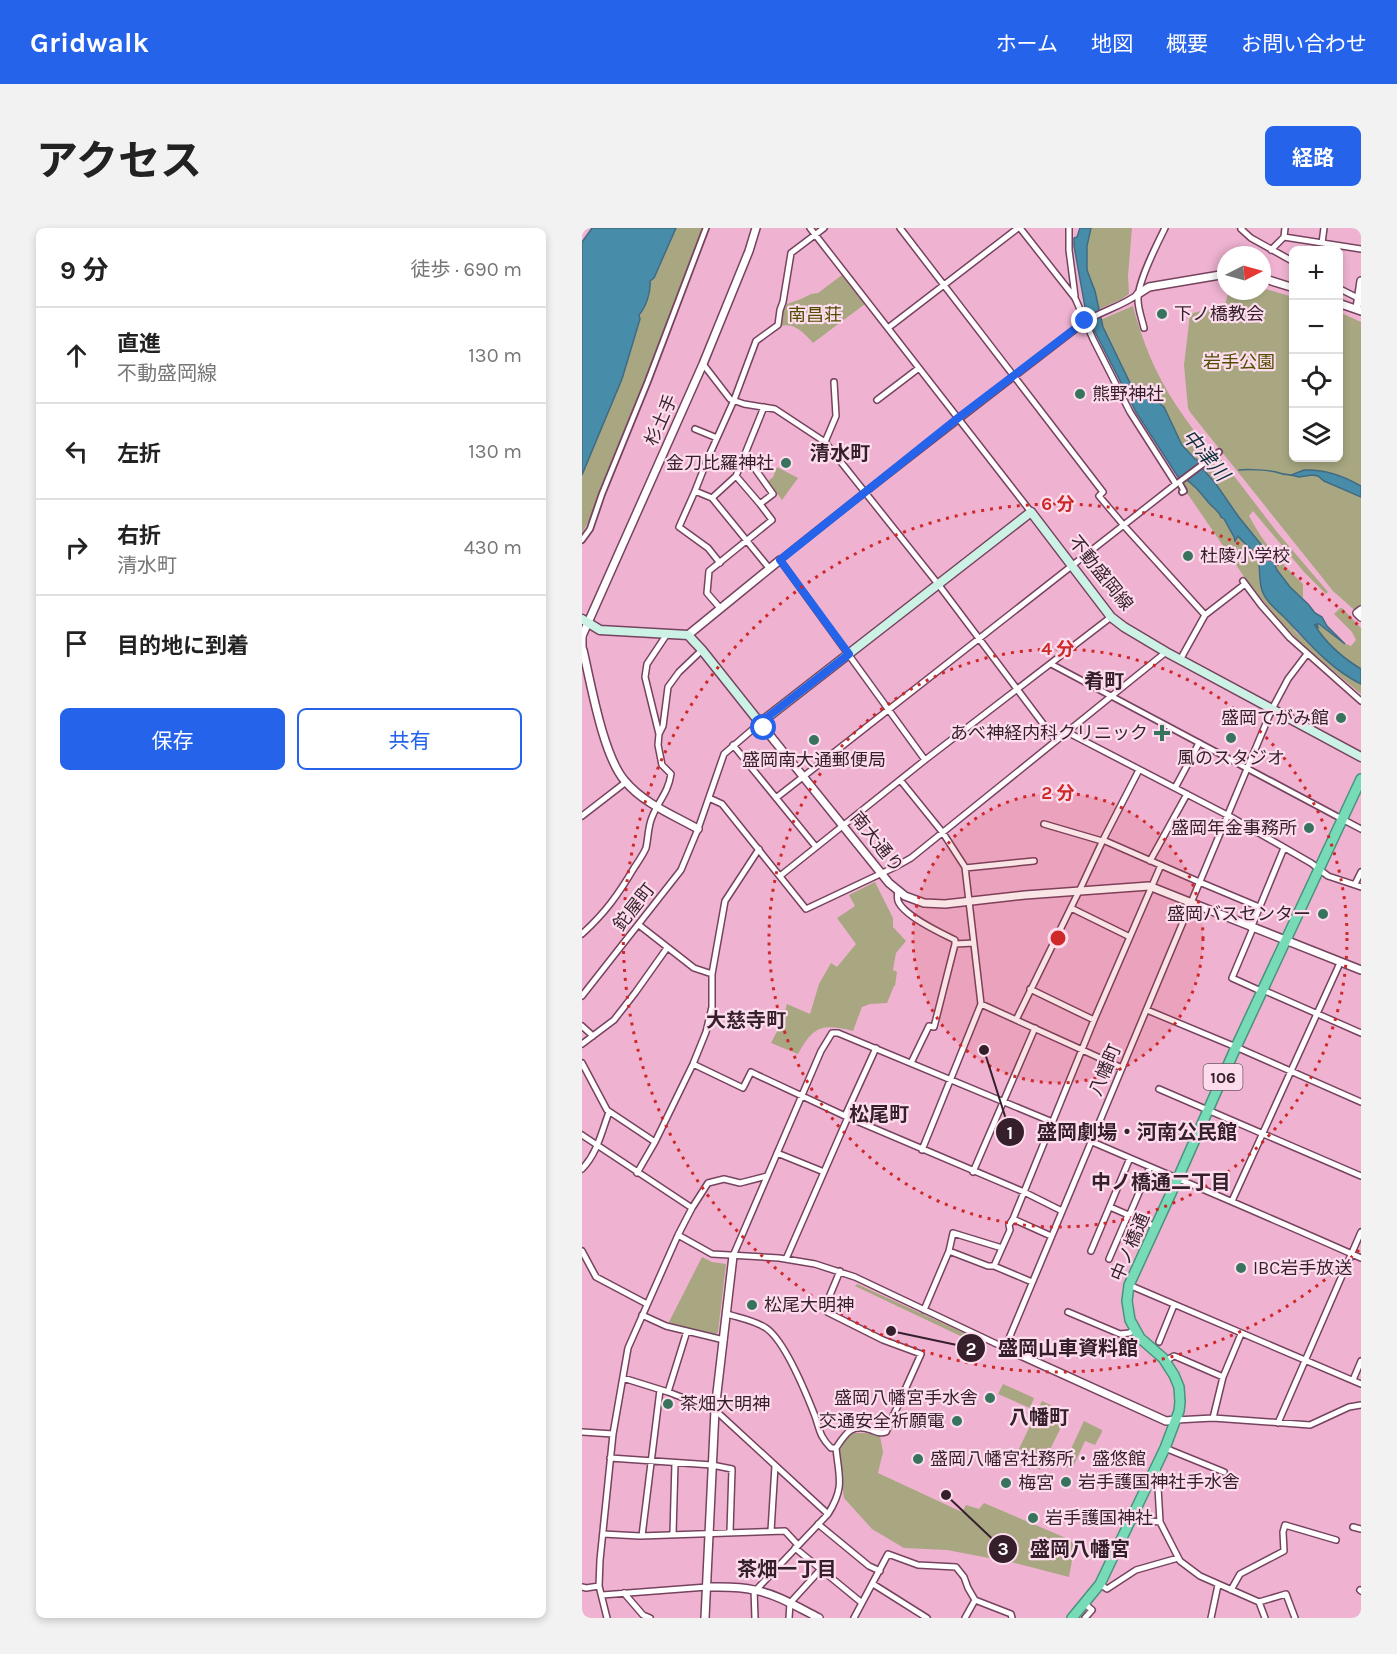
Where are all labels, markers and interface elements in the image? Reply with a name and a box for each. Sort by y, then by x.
text: Gridwalk [30,26,149,59]
text: ホーム [996,32,1058,56]
text: 地図 [1091,32,1133,56]
text: 概要 [1166,32,1208,56]
text: お問い合わせ [1241,32,1367,56]
button: 経路 [1265,126,1361,186]
text: アクセス [36,136,202,186]
north arrow [1217,246,1271,300]
map controls [1289,246,1343,462]
button: + [1289,246,1343,300]
text: 9 分 [60,255,108,286]
text: 徒歩 · 690 m [411,258,522,281]
button: − [1289,300,1343,354]
place label: 下ノ橋教会 [1174,303,1264,325]
park label: 南昌荘 [788,304,842,326]
route end [1071,307,1097,333]
marker: 下ノ橋教会 [1155,307,1169,321]
text: 直進 [117,331,161,357]
icon: ahead [60,339,93,372]
text: 130 m [468,344,522,367]
park label: 岩手公園 [1203,351,1275,373]
button: locate [1289,354,1343,408]
text: 不動盛岡線 [117,362,217,385]
place label: 熊野神社 [1092,383,1164,405]
marker: 熊野神社 [1073,387,1087,401]
street label: 杉土手 [640,391,682,449]
button: layers [1289,408,1343,462]
water label: 中津川 [1178,425,1235,487]
icon: left [60,435,93,468]
text: 130 m [468,440,522,463]
text: 左折 [117,441,161,467]
district label: 清水町 [810,442,870,465]
place label: 金刀比羅神社 [666,452,774,474]
marker: 金刀比羅神社 [779,456,793,470]
text: 6 分 [1041,493,1075,515]
text: 右折 [117,523,161,549]
icon: right [60,531,93,564]
street label: 不動盛岡線 [1064,531,1138,615]
text: 430 m [464,536,522,559]
place label: 杜陵小学校 [1200,545,1290,567]
marker: 杜陵小学校 [1181,549,1195,563]
text: 清水町 [117,554,177,577]
icon: arrive [60,627,93,660]
text: 目的地に到着 [117,633,249,659]
text: 4 分 [1041,638,1075,660]
district label: 肴町 [1084,670,1124,693]
place label: 盛岡てがみ館 [1221,707,1329,729]
button: 保存 [60,708,285,770]
button: 共有 [297,708,522,770]
marker: 盛岡てがみ館 [1334,711,1348,725]
route start [750,714,776,740]
place label: あべ神経内科クリニック [950,722,1148,744]
marker: あべ神経内科クリニック [1153,724,1171,742]
marker: 風のスタジオ [1224,731,1238,745]
marker: 盛岡南大通郵便局 [807,733,821,747]
place label: 風のスタジオ [1177,747,1285,769]
place label: 盛岡南大通郵便局 [742,749,886,771]
text: 2 分 [1041,782,1075,804]
street label: 南大通り [846,807,908,877]
place label: 盛岡年金事務所 [1171,817,1297,839]
marker: 盛岡年金事務所 [1302,821,1316,835]
street label: 鉈屋町 [609,879,659,935]
place label: 盛岡バスセンター [1167,903,1311,925]
marker: 盛岡バスセンター [1316,907,1330,921]
centre of rings [1048,928,1068,948]
district label: 大慈寺町 [706,1009,786,1032]
street label: 八幡町 [1084,1041,1126,1099]
road number: 106 [1204,1064,1242,1090]
district label: 松尾町 [849,1103,909,1126]
callout: 盛岡劇場・河南公民館 [995,1113,1249,1151]
text: 盛岡劇場・河南公民館 [1037,1121,1237,1144]
text: 1 [1007,1122,1013,1144]
district label: 中ノ橋通二丁目 [1091,1171,1231,1194]
street label: 中ノ橋通 [1106,1210,1154,1284]
place label: IBC岩手放送 [1253,1257,1352,1279]
marker: IBC岩手放送 [1234,1261,1248,1275]
place label: 松尾大明神 [764,1294,854,1316]
marker: 松尾大明神 [745,1298,759,1312]
callout: 盛岡山車資料館 [956,1329,1150,1367]
text: 盛岡山車資料館 [998,1337,1138,1360]
text: 2 [966,1338,976,1360]
place label: 盛岡八幡宮手水舎 [834,1387,978,1409]
marker: 盛岡八幡宮手水舎 [983,1391,997,1405]
place label: 茶畑大明神 [680,1393,770,1415]
marker: 茶畑大明神 [661,1397,675,1411]
district label: 八幡町 [1009,1406,1069,1429]
place label: 交通安全祈願電 [819,1410,945,1432]
marker: 交通安全祈願電 [950,1414,964,1428]
place label: 盛岡八幡宮社務所・盛悠館 [930,1448,1146,1470]
marker: 盛岡八幡宮社務所・盛悠館 [911,1452,925,1466]
place label: 岩手護国神社手水舎 [1078,1471,1240,1493]
place label: 梅宮 [1018,1472,1054,1494]
marker: 岩手護国神社手水舎 [1059,1475,1073,1489]
marker: 梅宮 [999,1476,1013,1490]
place label: 岩手護国神社 [1045,1507,1153,1529]
marker: 岩手護国神社 [1026,1511,1040,1525]
callout: 盛岡八幡宮 [988,1530,1142,1568]
text: 3 [997,1538,1009,1560]
text: 盛岡八幡宮 [1030,1538,1130,1561]
district label: 茶畑一丁目 [737,1558,837,1581]

